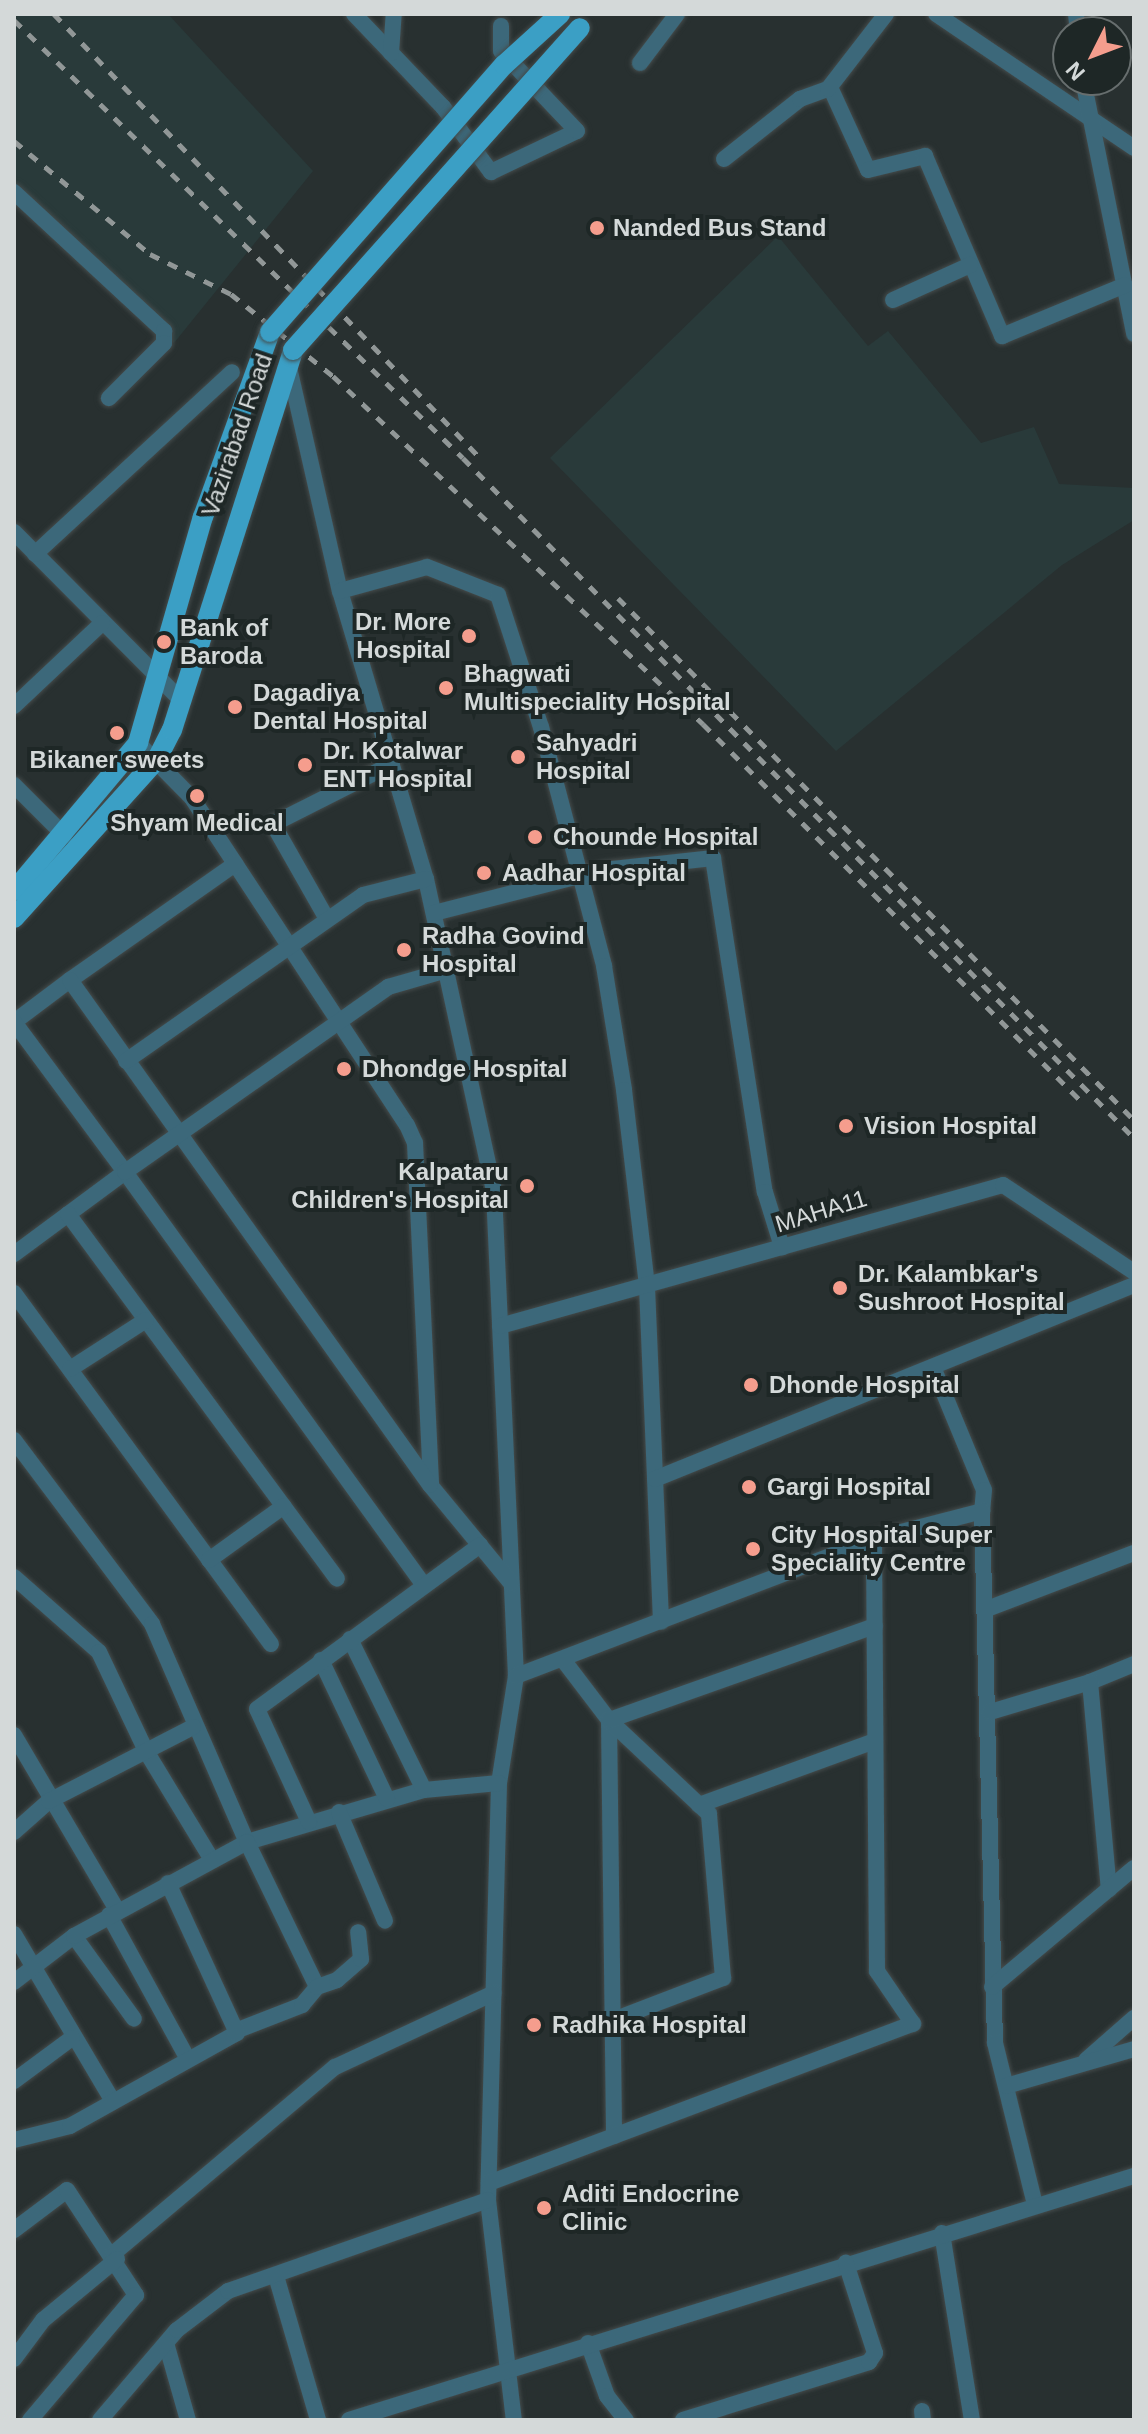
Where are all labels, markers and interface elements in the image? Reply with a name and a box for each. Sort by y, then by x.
north arrow [1052,16,1132,96]
text: N [1061,57,1090,85]
place label: Nanded Bus Stand [613,214,826,242]
marker: Nanded Bus Stand [588,219,606,237]
street label: Vazirabad Road [196,350,278,520]
place label: Dr. More Hospital [355,608,451,664]
place label: Bank of Baroda [180,614,268,670]
marker: Dr. More Hospital [458,625,480,647]
marker: Bank of Baroda [155,633,173,651]
place label: Bhagwati Multispeciality Hospital [464,660,731,716]
marker: Bhagwati Multispeciality Hospital [435,677,457,699]
place label: Dagadiya Dental Hospital [253,679,428,735]
marker: Dagadiya Dental Hospital [224,696,246,718]
marker: Bikaner sweets [108,724,126,742]
place label: Sahyadri Hospital [536,729,637,785]
place label: Dr. Kotalwar ENT Hospital [323,737,472,793]
place label: Bikaner sweets [30,746,204,774]
marker: Sahyadri Hospital [507,746,529,768]
marker: Dr. Kotalwar ENT Hospital [294,754,316,776]
marker: Shyam Medical [188,787,206,805]
place label: Shyam Medical [110,809,284,837]
place label: Chounde Hospital [553,823,758,851]
marker: Chounde Hospital [524,826,546,848]
place label: Aadhar Hospital [502,859,686,887]
marker: Aadhar Hospital [473,862,495,884]
place label: Radha Govind Hospital [422,922,585,978]
marker: Radha Govind Hospital [393,939,415,961]
place label: Dhondge Hospital [362,1055,567,1083]
marker: Dhondge Hospital [333,1058,355,1080]
place label: Vision Hospital [864,1112,1037,1140]
marker: Vision Hospital [835,1115,857,1137]
place label: Kalpataru Children's Hospital [291,1158,509,1214]
marker: Kalpataru Children's Hospital [516,1175,538,1197]
street label: MAHA11 [772,1183,870,1239]
place label: Dr. Kalambkar's Sushroot Hospital [858,1260,1065,1316]
marker: Dr. Kalambkar's Sushroot Hospital [829,1277,851,1299]
place label: Dhonde Hospital [769,1371,960,1399]
marker: Dhonde Hospital [740,1374,762,1396]
place label: Gargi Hospital [767,1473,931,1501]
marker: Gargi Hospital [738,1476,760,1498]
place label: City Hospital Super Speciality Centre [771,1521,992,1577]
marker: City Hospital Super Speciality Centre [742,1538,764,1560]
place label: Radhika Hospital [552,2011,747,2039]
marker: Radhika Hospital [523,2014,545,2036]
place label: Aditi Endocrine Clinic [562,2180,739,2236]
marker: Aditi Endocrine Clinic [533,2197,555,2219]

